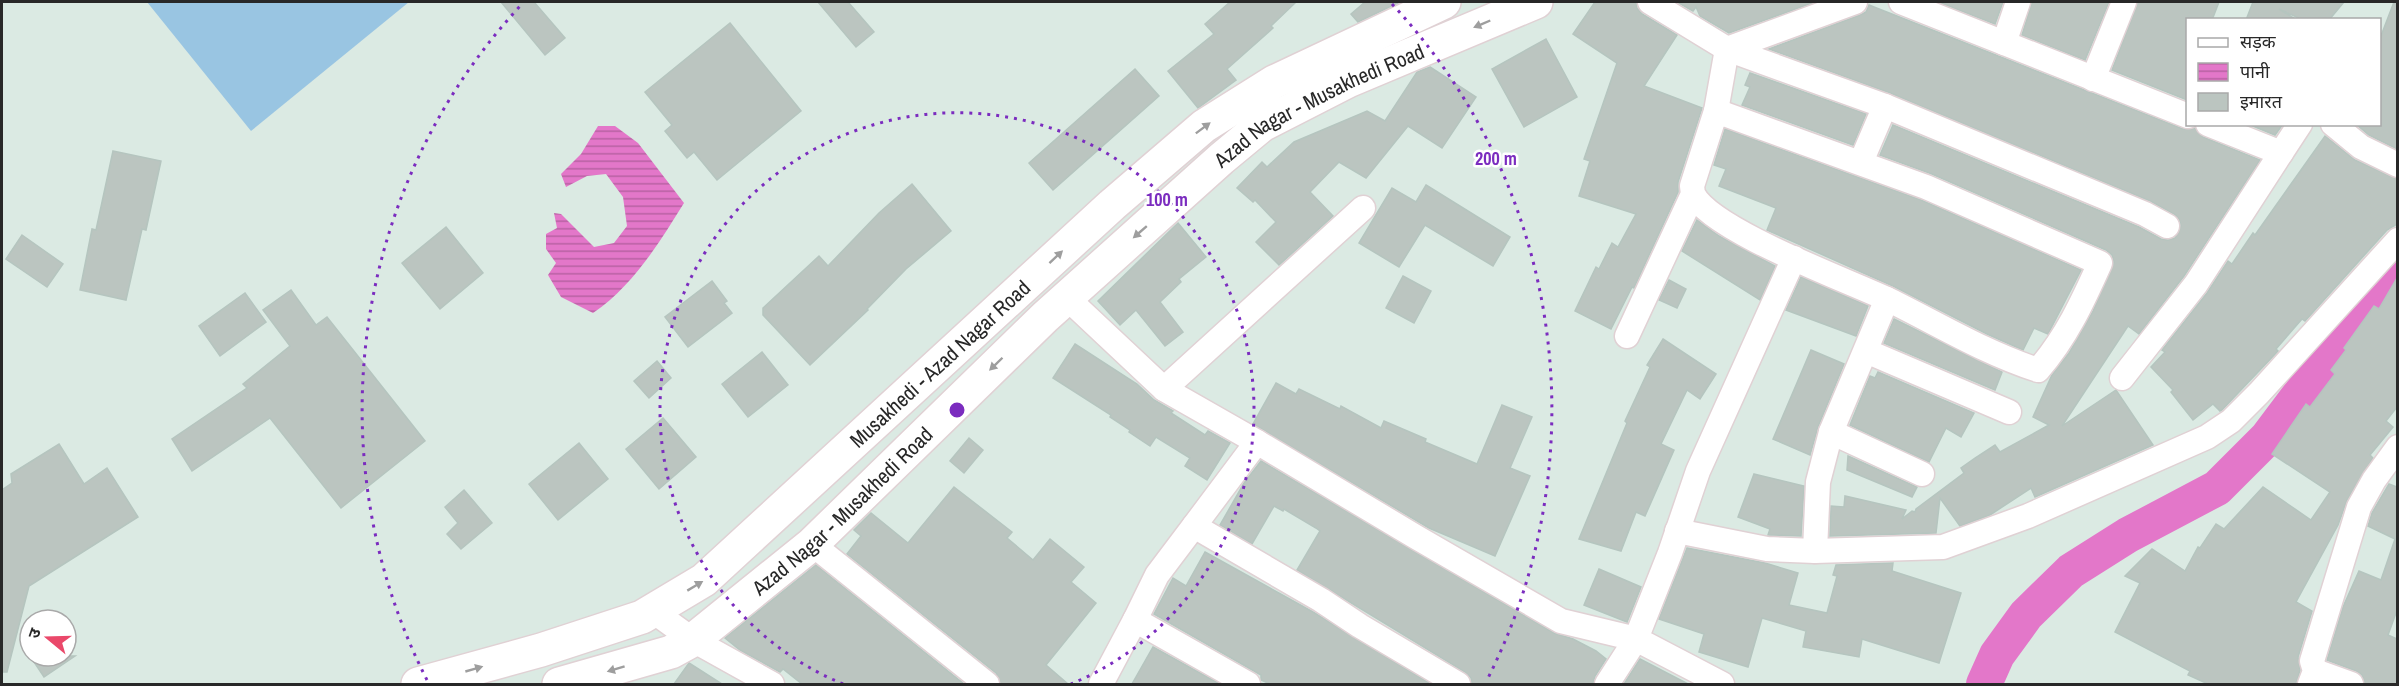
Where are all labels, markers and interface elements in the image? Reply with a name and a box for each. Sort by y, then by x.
legend [2186,18,2381,126]
one-way arrow [1474,20,1491,29]
text: सड़क [2240,29,2277,54]
street label: Azad Nagar - Musakhedi Road [1207,36,1428,174]
text: पानी [2240,59,2270,84]
text: इमारत [2240,89,2283,114]
one-way arrow [1195,123,1210,135]
text: 200 m [1475,146,1517,171]
text: 100 m [1146,187,1188,212]
one-way arrow [1132,225,1147,239]
one-way arrow [1049,250,1064,264]
street label: Musakhedi - Azad Nagar Road [843,273,1036,454]
one-way arrow [989,357,1004,371]
centre of rings [947,400,967,420]
street label: Azad Nagar - Musakhedi Road [745,420,939,602]
one-way arrow [687,580,703,591]
north arrow [18,608,78,668]
text: उ [22,625,46,641]
one-way arrow [465,664,483,673]
one-way arrow [607,665,625,674]

